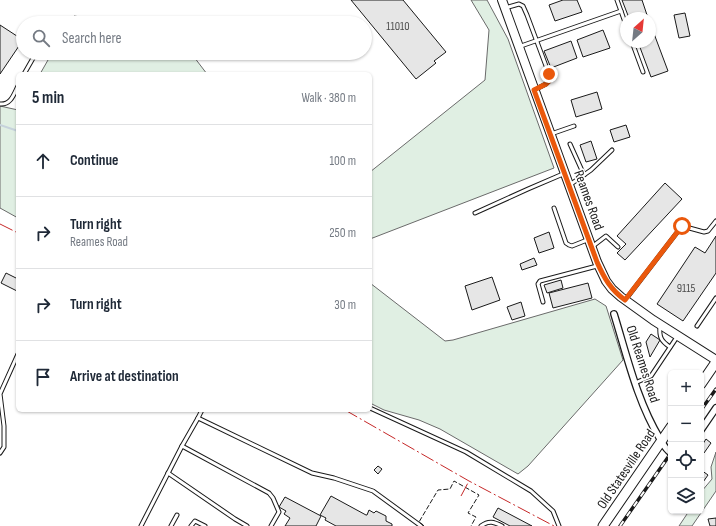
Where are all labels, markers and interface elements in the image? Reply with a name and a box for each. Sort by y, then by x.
north arrow [620,12,656,48]
search box [16,16,372,60]
house number: 11010 [386,19,410,34]
icon: search [30,27,52,49]
text: Search here [62,29,122,48]
route end [540,65,558,83]
text: 5 min [32,88,64,108]
text: Walk · 380 m [301,90,356,106]
icon: ahead [32,150,54,172]
text: Continue [70,151,119,170]
text: 100 m [329,153,356,169]
street label: Reames Road [570,168,608,232]
text: Turn right [70,215,122,234]
route start [673,217,691,235]
icon: right [32,222,54,244]
text: 250 m [329,225,356,241]
text: Reames Road [70,234,128,250]
house number: 9115 [677,281,695,296]
icon: right [32,294,54,316]
text: Turn right [70,295,122,314]
text: 30 m [334,297,356,313]
street label: Old Reames Road [623,323,664,405]
icon: arrive [32,366,54,388]
text: Arrive at destination [70,367,179,386]
map controls [668,370,704,514]
button: + [668,370,704,406]
button: − [668,406,704,442]
street label: Old Statesville Road [593,426,659,512]
button: locate [668,442,704,478]
button: layers [668,478,704,514]

